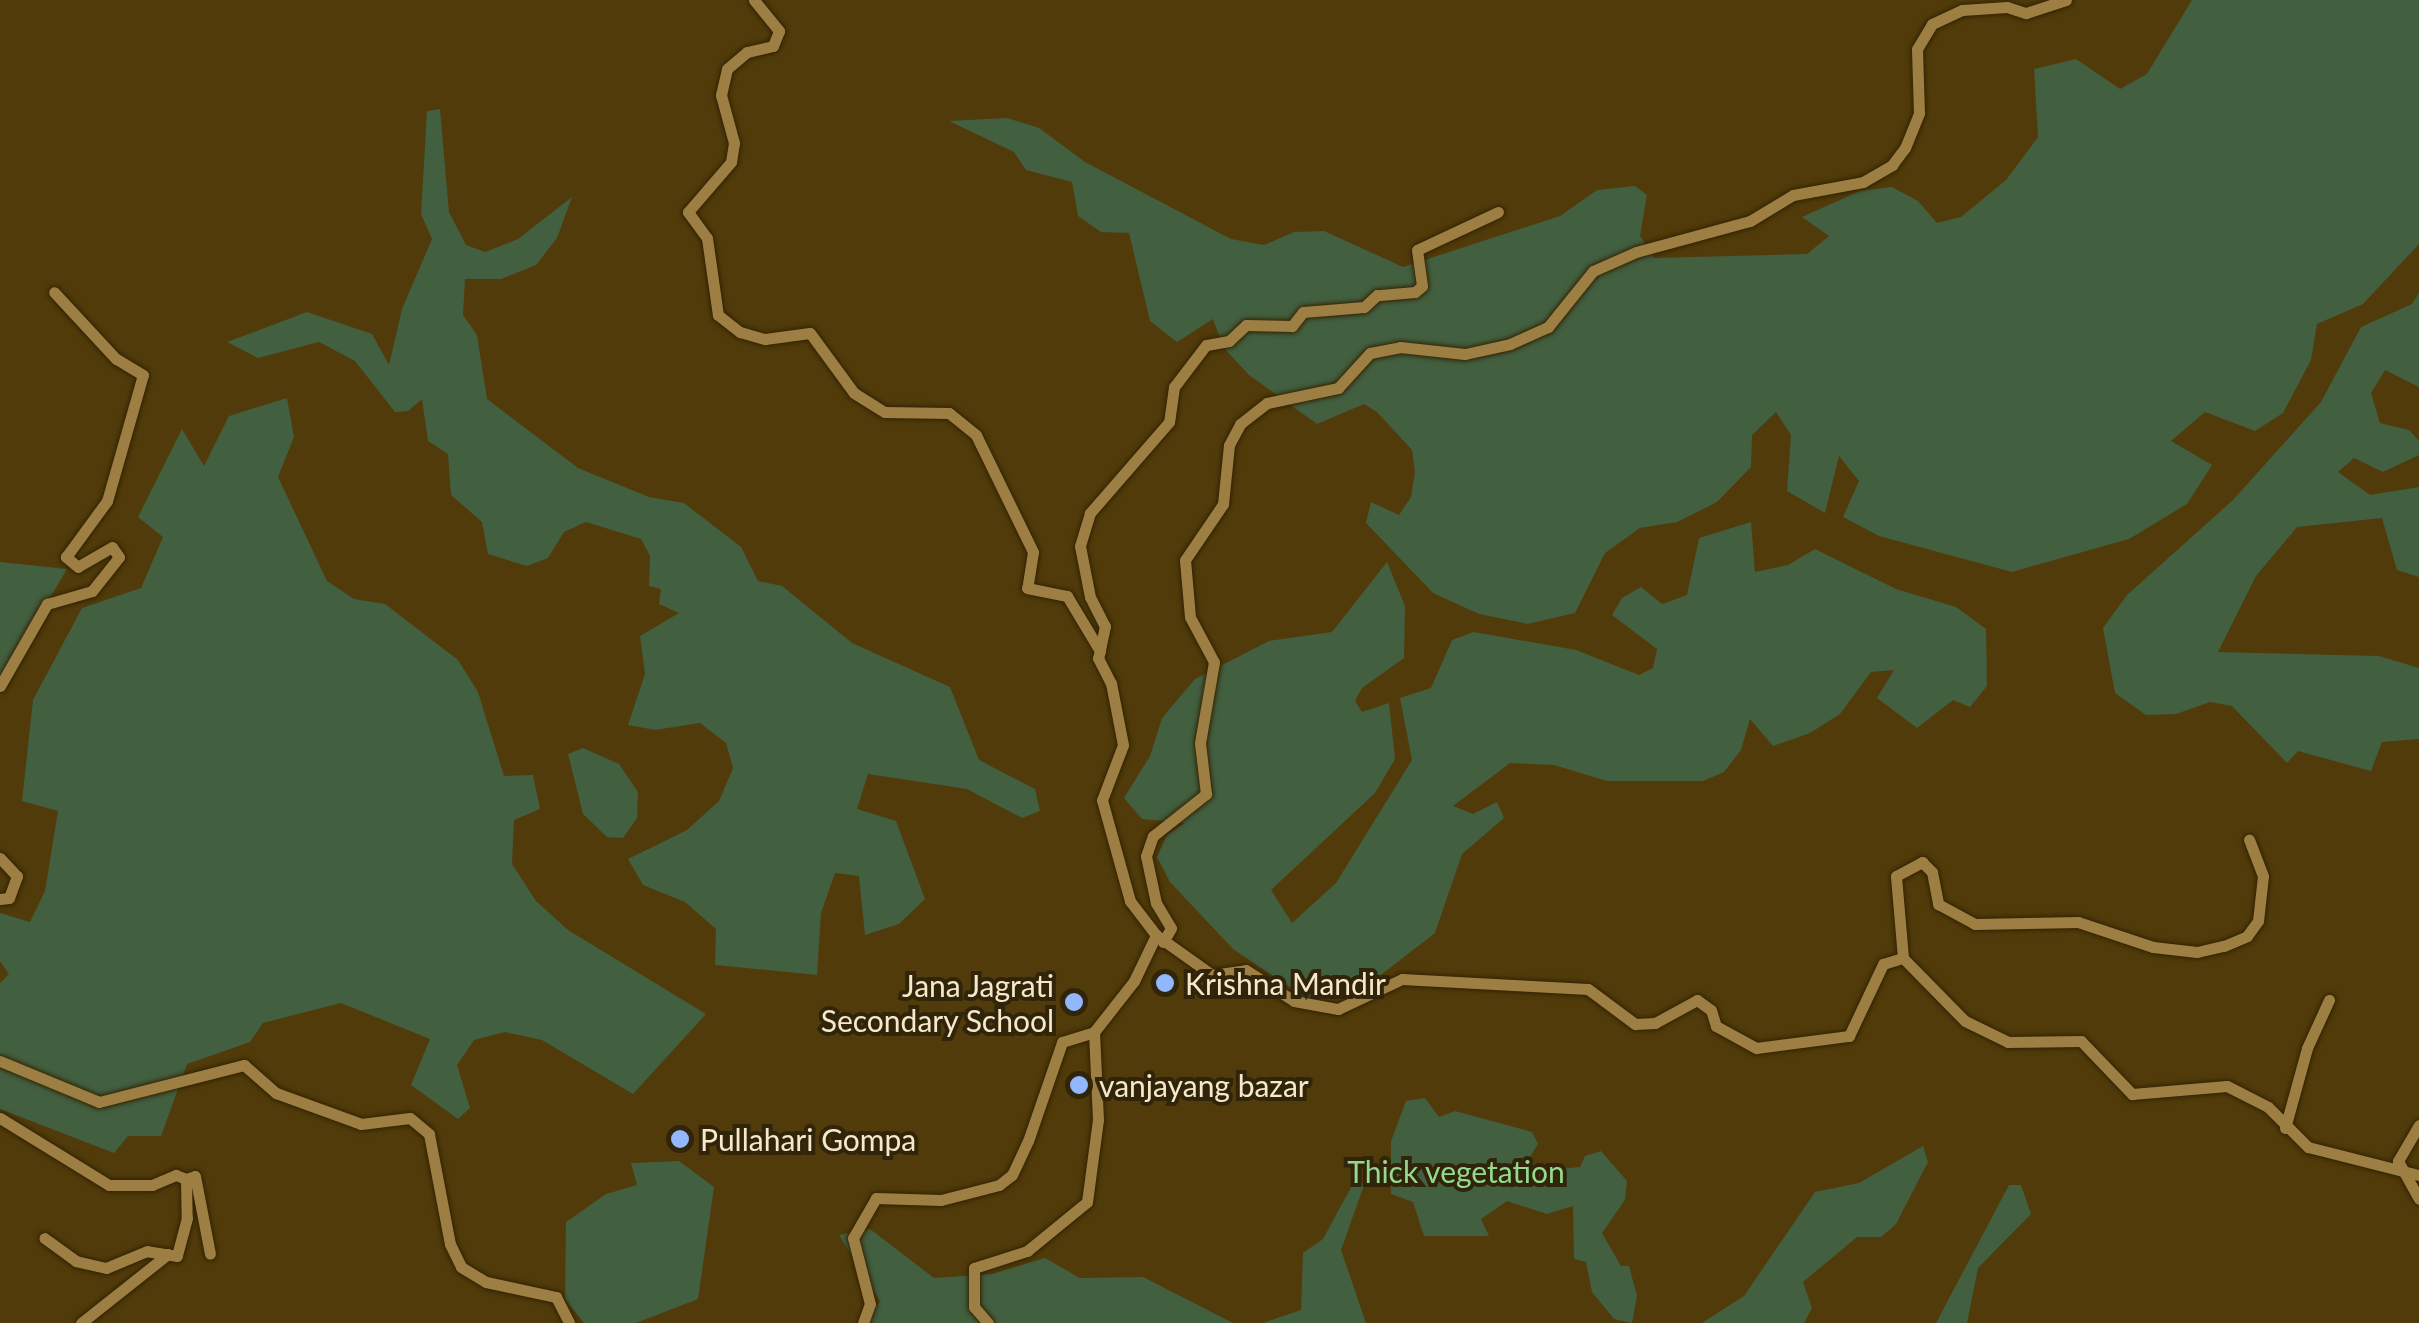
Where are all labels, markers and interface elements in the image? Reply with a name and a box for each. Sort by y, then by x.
place label: Krishna Mandir [1185,965,1386,1001]
place label: Jana Jagrati Secondary School [820,967,1054,1038]
marker: Krishna Mandir [1154,972,1176,994]
marker: Jana Jagrati Secondary School [1063,991,1085,1013]
place label: vanjayang bazar [1099,1067,1309,1103]
marker: vanjayang bazar [1068,1074,1090,1096]
place label: Pullahari Gompa [700,1121,916,1157]
marker: Pullahari Gompa [669,1128,691,1150]
park label: Thick vegetation [1347,1153,1565,1189]

